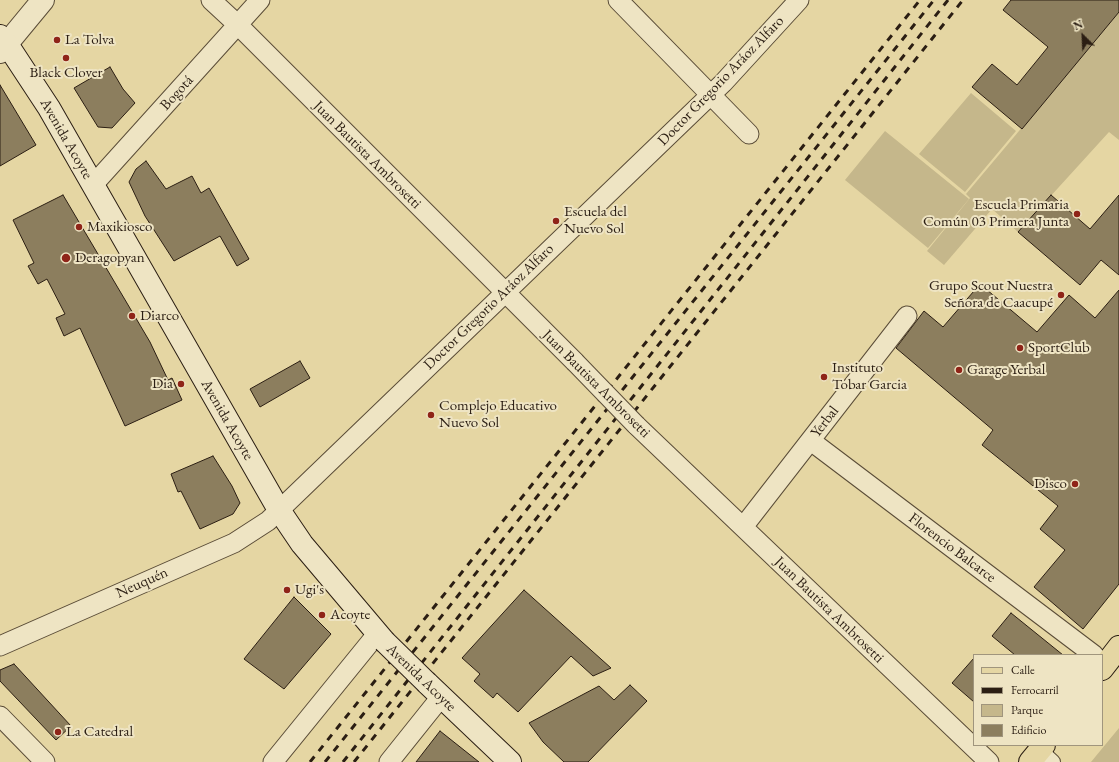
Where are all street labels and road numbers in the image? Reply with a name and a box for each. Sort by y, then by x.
street label: Doctor Gregorio Aráoz Alfaro [654,12,788,150]
street label: Bogotá [157,72,197,114]
street label: Avenida Acoyte [36,96,96,182]
street label: Juan Bautista Ambrosetti [309,97,425,213]
street label: Doctor Gregorio Aráoz Alfaro [420,240,558,374]
street label: Juan Bautista Ambrosetti [538,326,654,442]
street label: Avenida Acoyte [197,377,257,463]
street label: Yerbal [807,403,843,441]
street label: Florencio Balcarce [905,509,999,587]
street label: Juan Bautista Ambrosetti [770,553,888,667]
street label: Neuquén [113,564,171,602]
street label: Avenida Acoyte [382,640,460,716]

